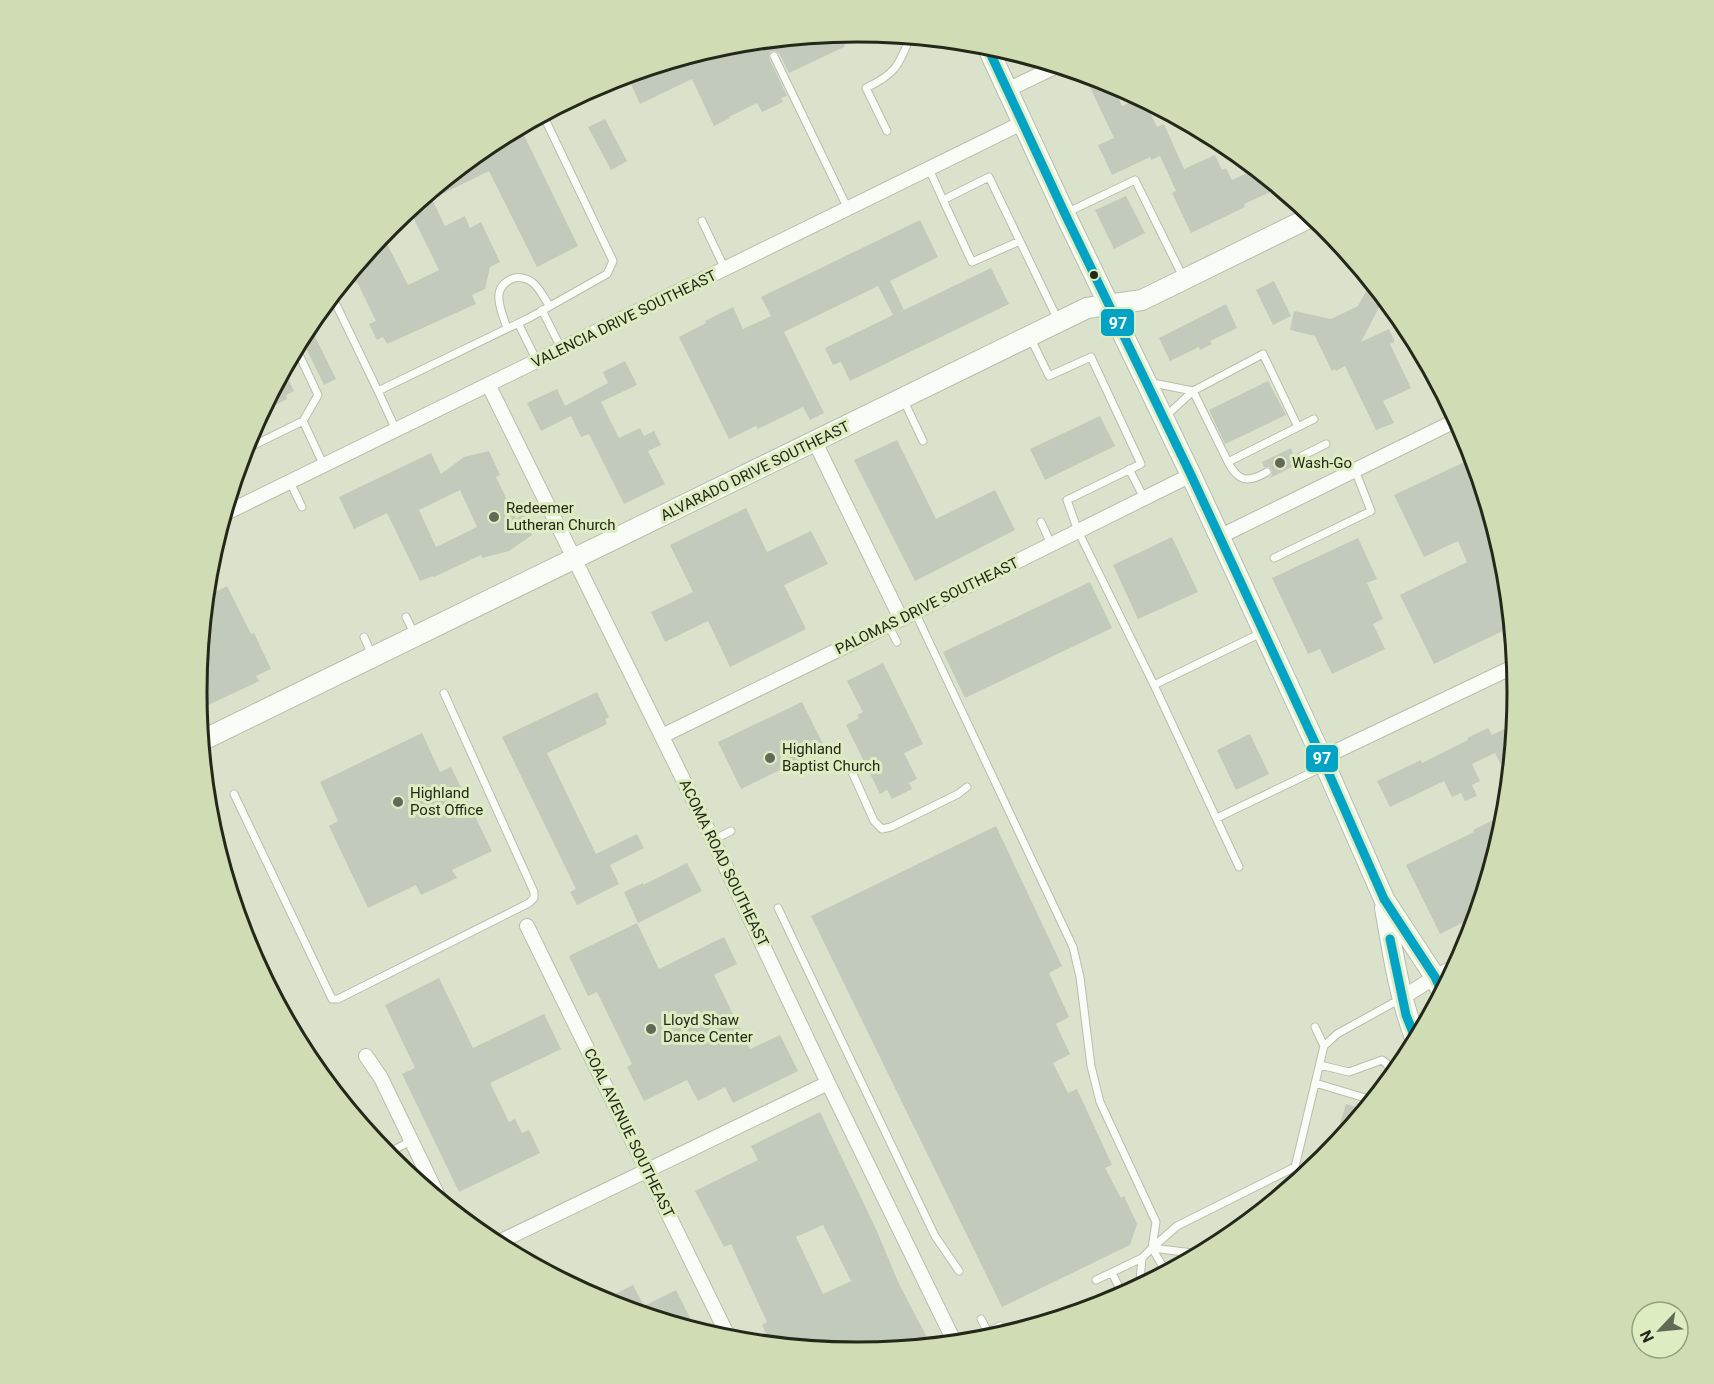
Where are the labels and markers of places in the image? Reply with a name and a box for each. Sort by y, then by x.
unlabelled marker [1088,269,1100,281]
place label: Wash-Go [1292,454,1352,472]
marker: Wash-Go [1273,456,1287,470]
place label: Redeemer Lutheran Church [506,499,615,534]
marker: Redeemer Lutheran Church [487,510,501,524]
place label: Highland Baptist Church [782,740,880,775]
marker: Highland Baptist Church [763,751,777,765]
place label: Highland Post Office [410,784,483,819]
marker: Highland Post Office [391,795,405,809]
place label: Lloyd Shaw Dance Center [663,1011,753,1046]
marker: Lloyd Shaw Dance Center [644,1022,658,1036]

